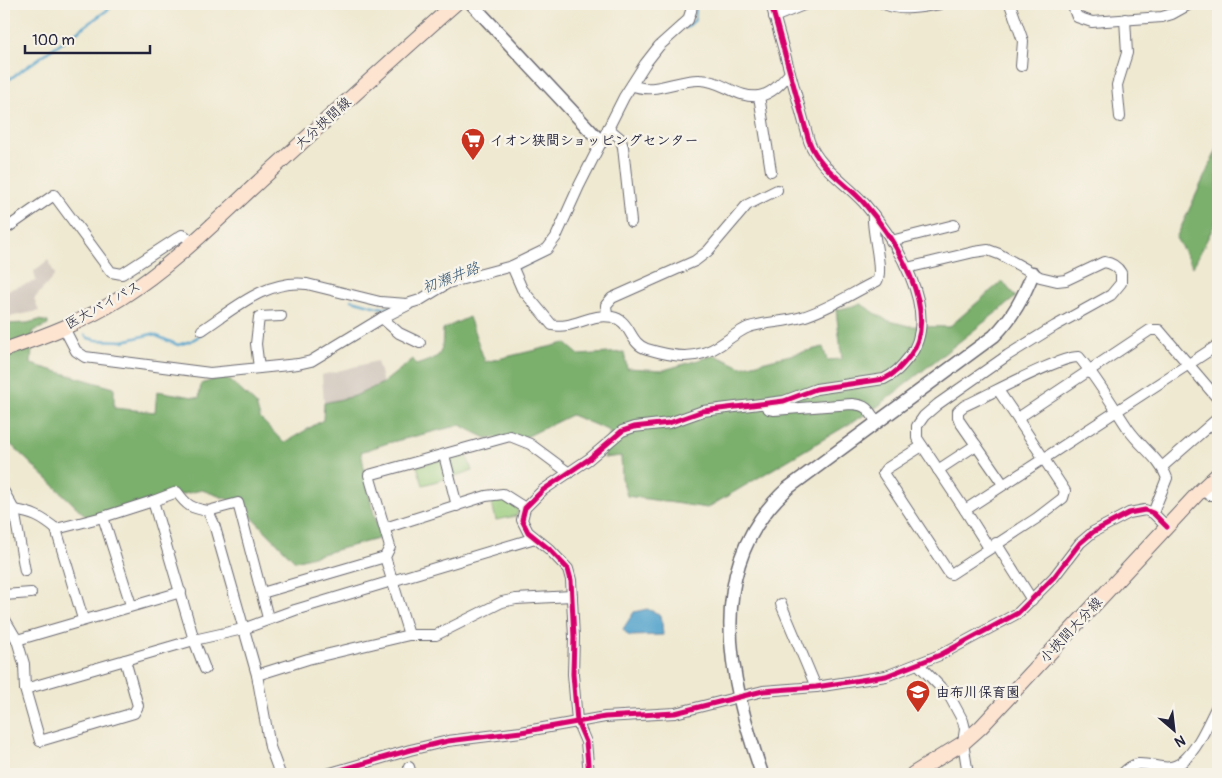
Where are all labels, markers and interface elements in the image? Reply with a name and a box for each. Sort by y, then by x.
scale bar [25,22,150,54]
text: 100 m [32,31,75,50]
street label: 大分挾間線 [291,93,355,153]
supermarket icon: イオン狭間ショッピングセンター [460,127,486,161]
place label: イオン狭間ショッピングセンター [490,132,699,149]
water label: 初瀬井路 [420,258,483,298]
street label: 医大バイパス [62,277,144,333]
street label: 小挾間大分線 [1036,593,1106,667]
school or university icon: 由布川保育園 [905,679,931,713]
place label: 由布川保育園 [936,684,1020,701]
north arrow [1150,706,1200,756]
text: N [1172,731,1188,751]

